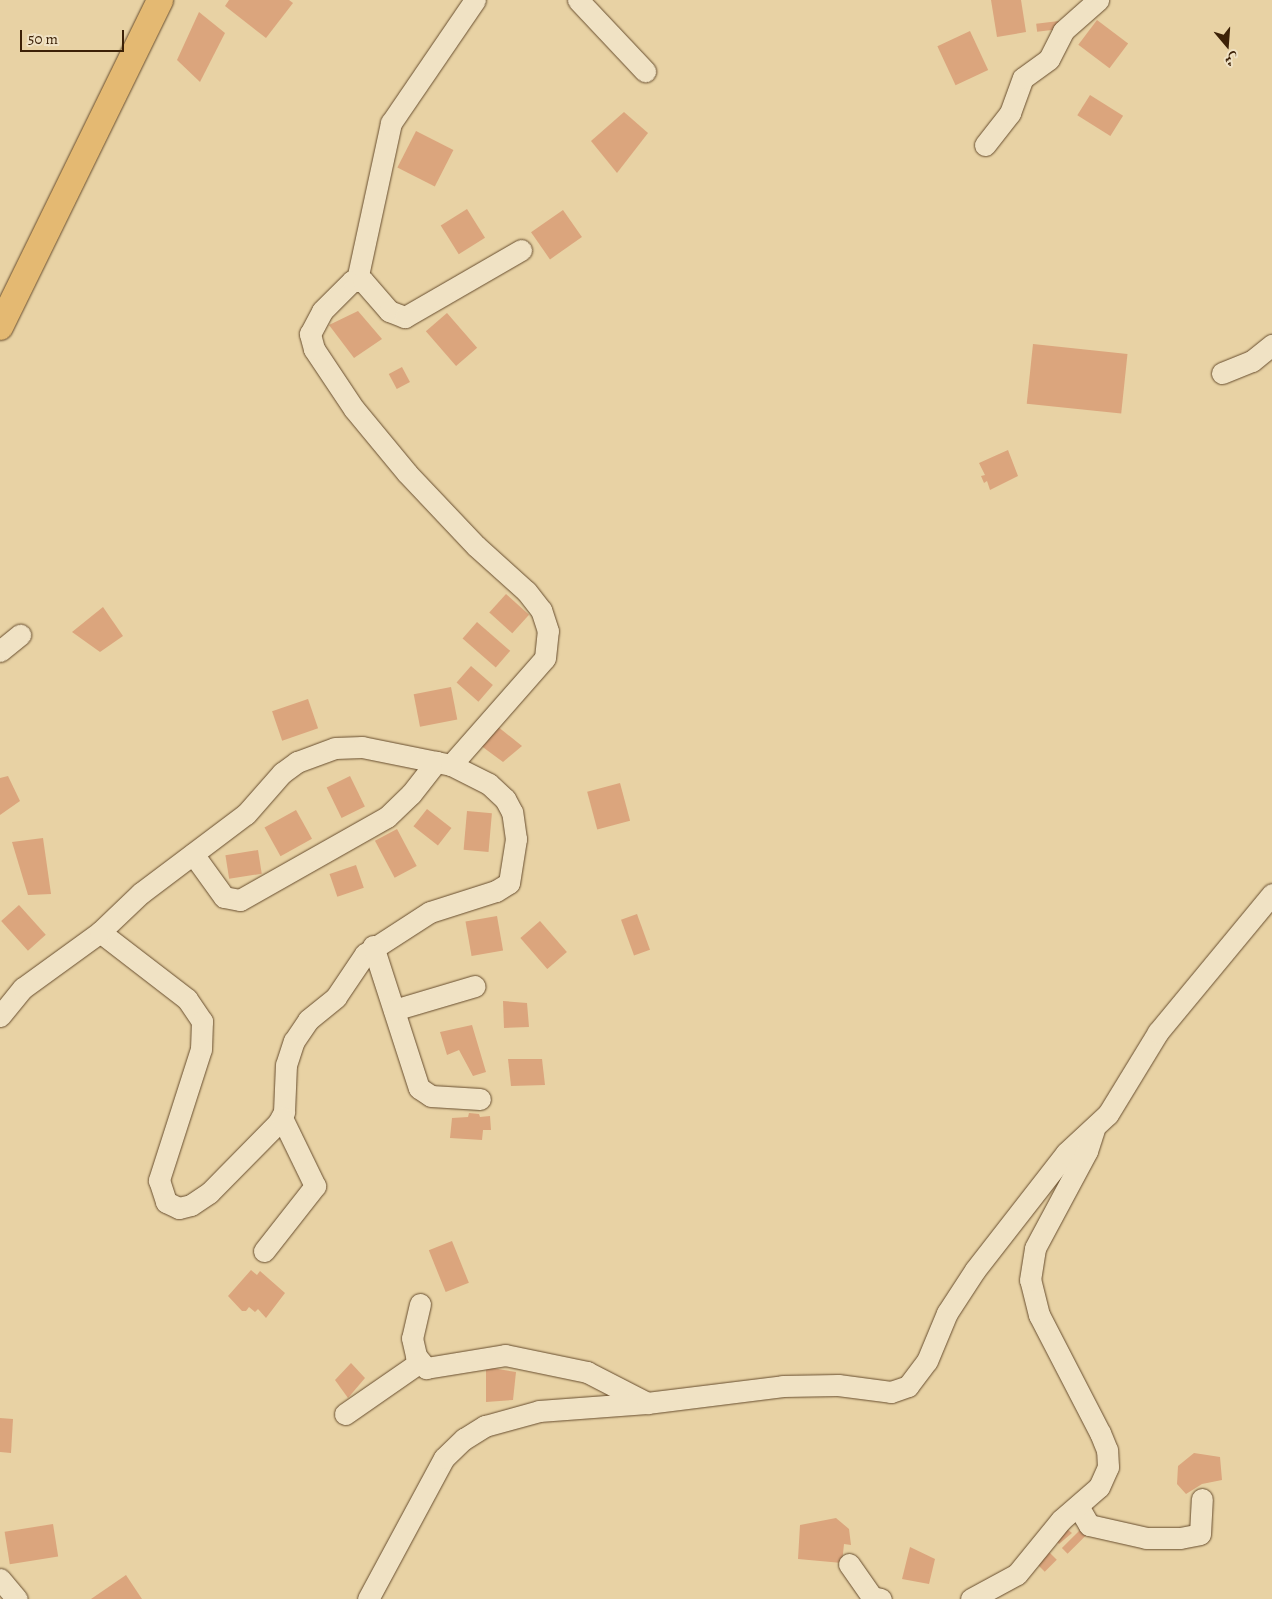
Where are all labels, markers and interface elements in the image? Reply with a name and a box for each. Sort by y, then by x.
scale bar [22,20,126,52]
north arrow [1202,20,1252,70]
text: 50 m [28,29,58,49]
text: ش [1222,49,1241,71]

